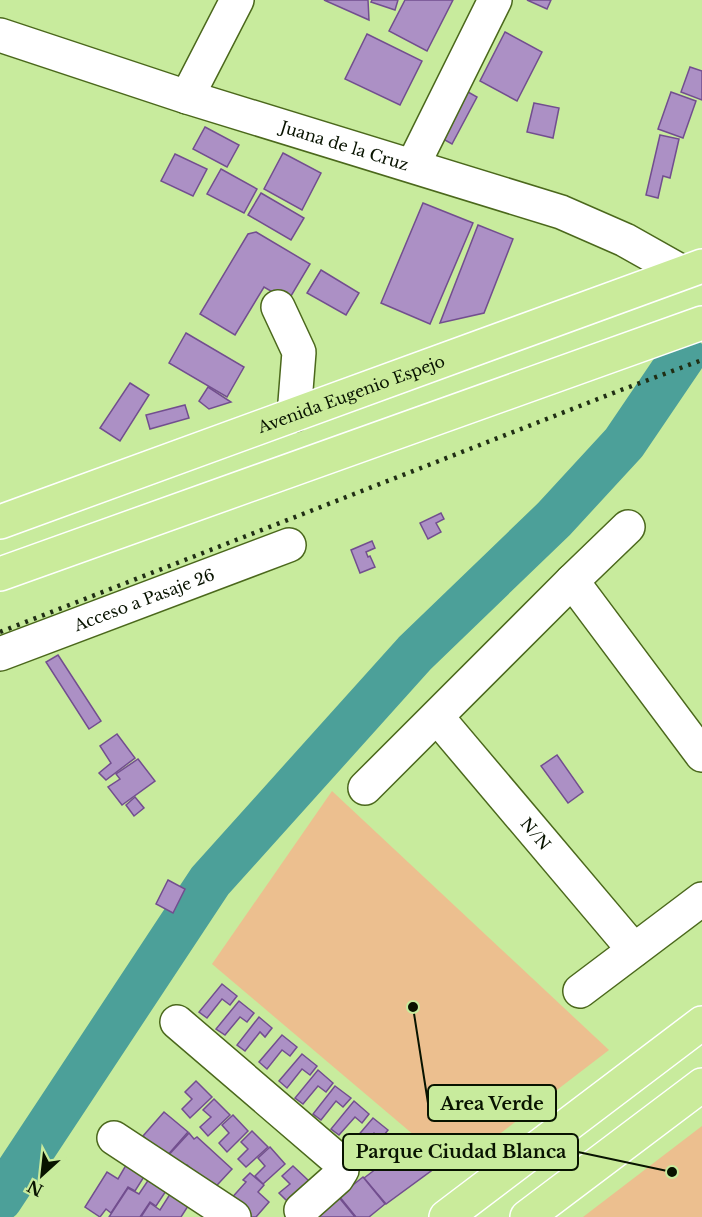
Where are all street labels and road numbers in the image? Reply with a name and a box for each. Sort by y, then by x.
street label: Juana de la Cruz [276,116,411,175]
street label: Avenida Eugenio Espejo [254,351,448,437]
street label: Acceso a Pasaje 26 [70,564,217,636]
street label: N/N [516,814,555,854]

